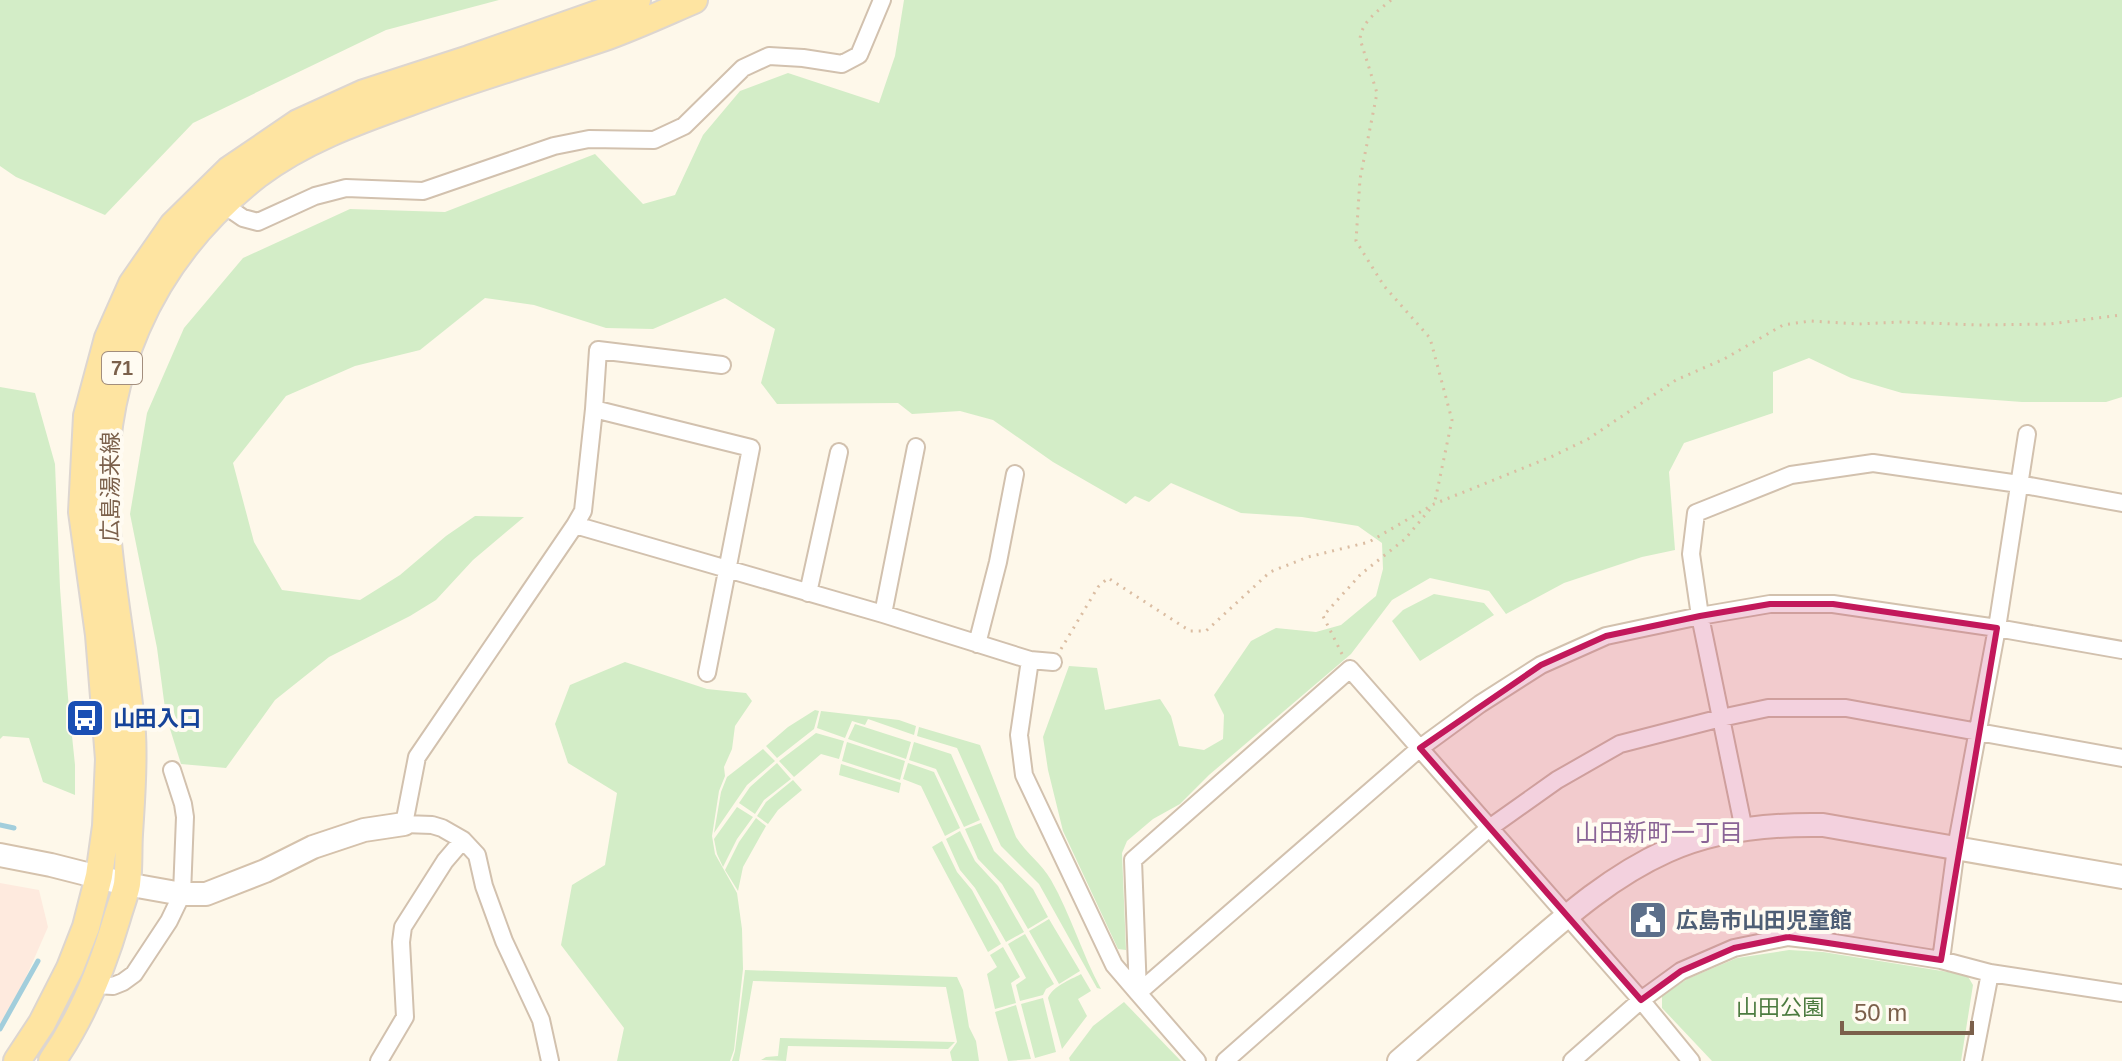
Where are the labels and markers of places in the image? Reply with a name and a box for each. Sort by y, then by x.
bus stop icon: 山田入口 [64,697,106,739]
place label: 山田入口 [113,706,201,731]
public building icon: 広島市山田児童館 [1627,899,1669,941]
place label: 広島市山田児童館 [1676,908,1852,933]

